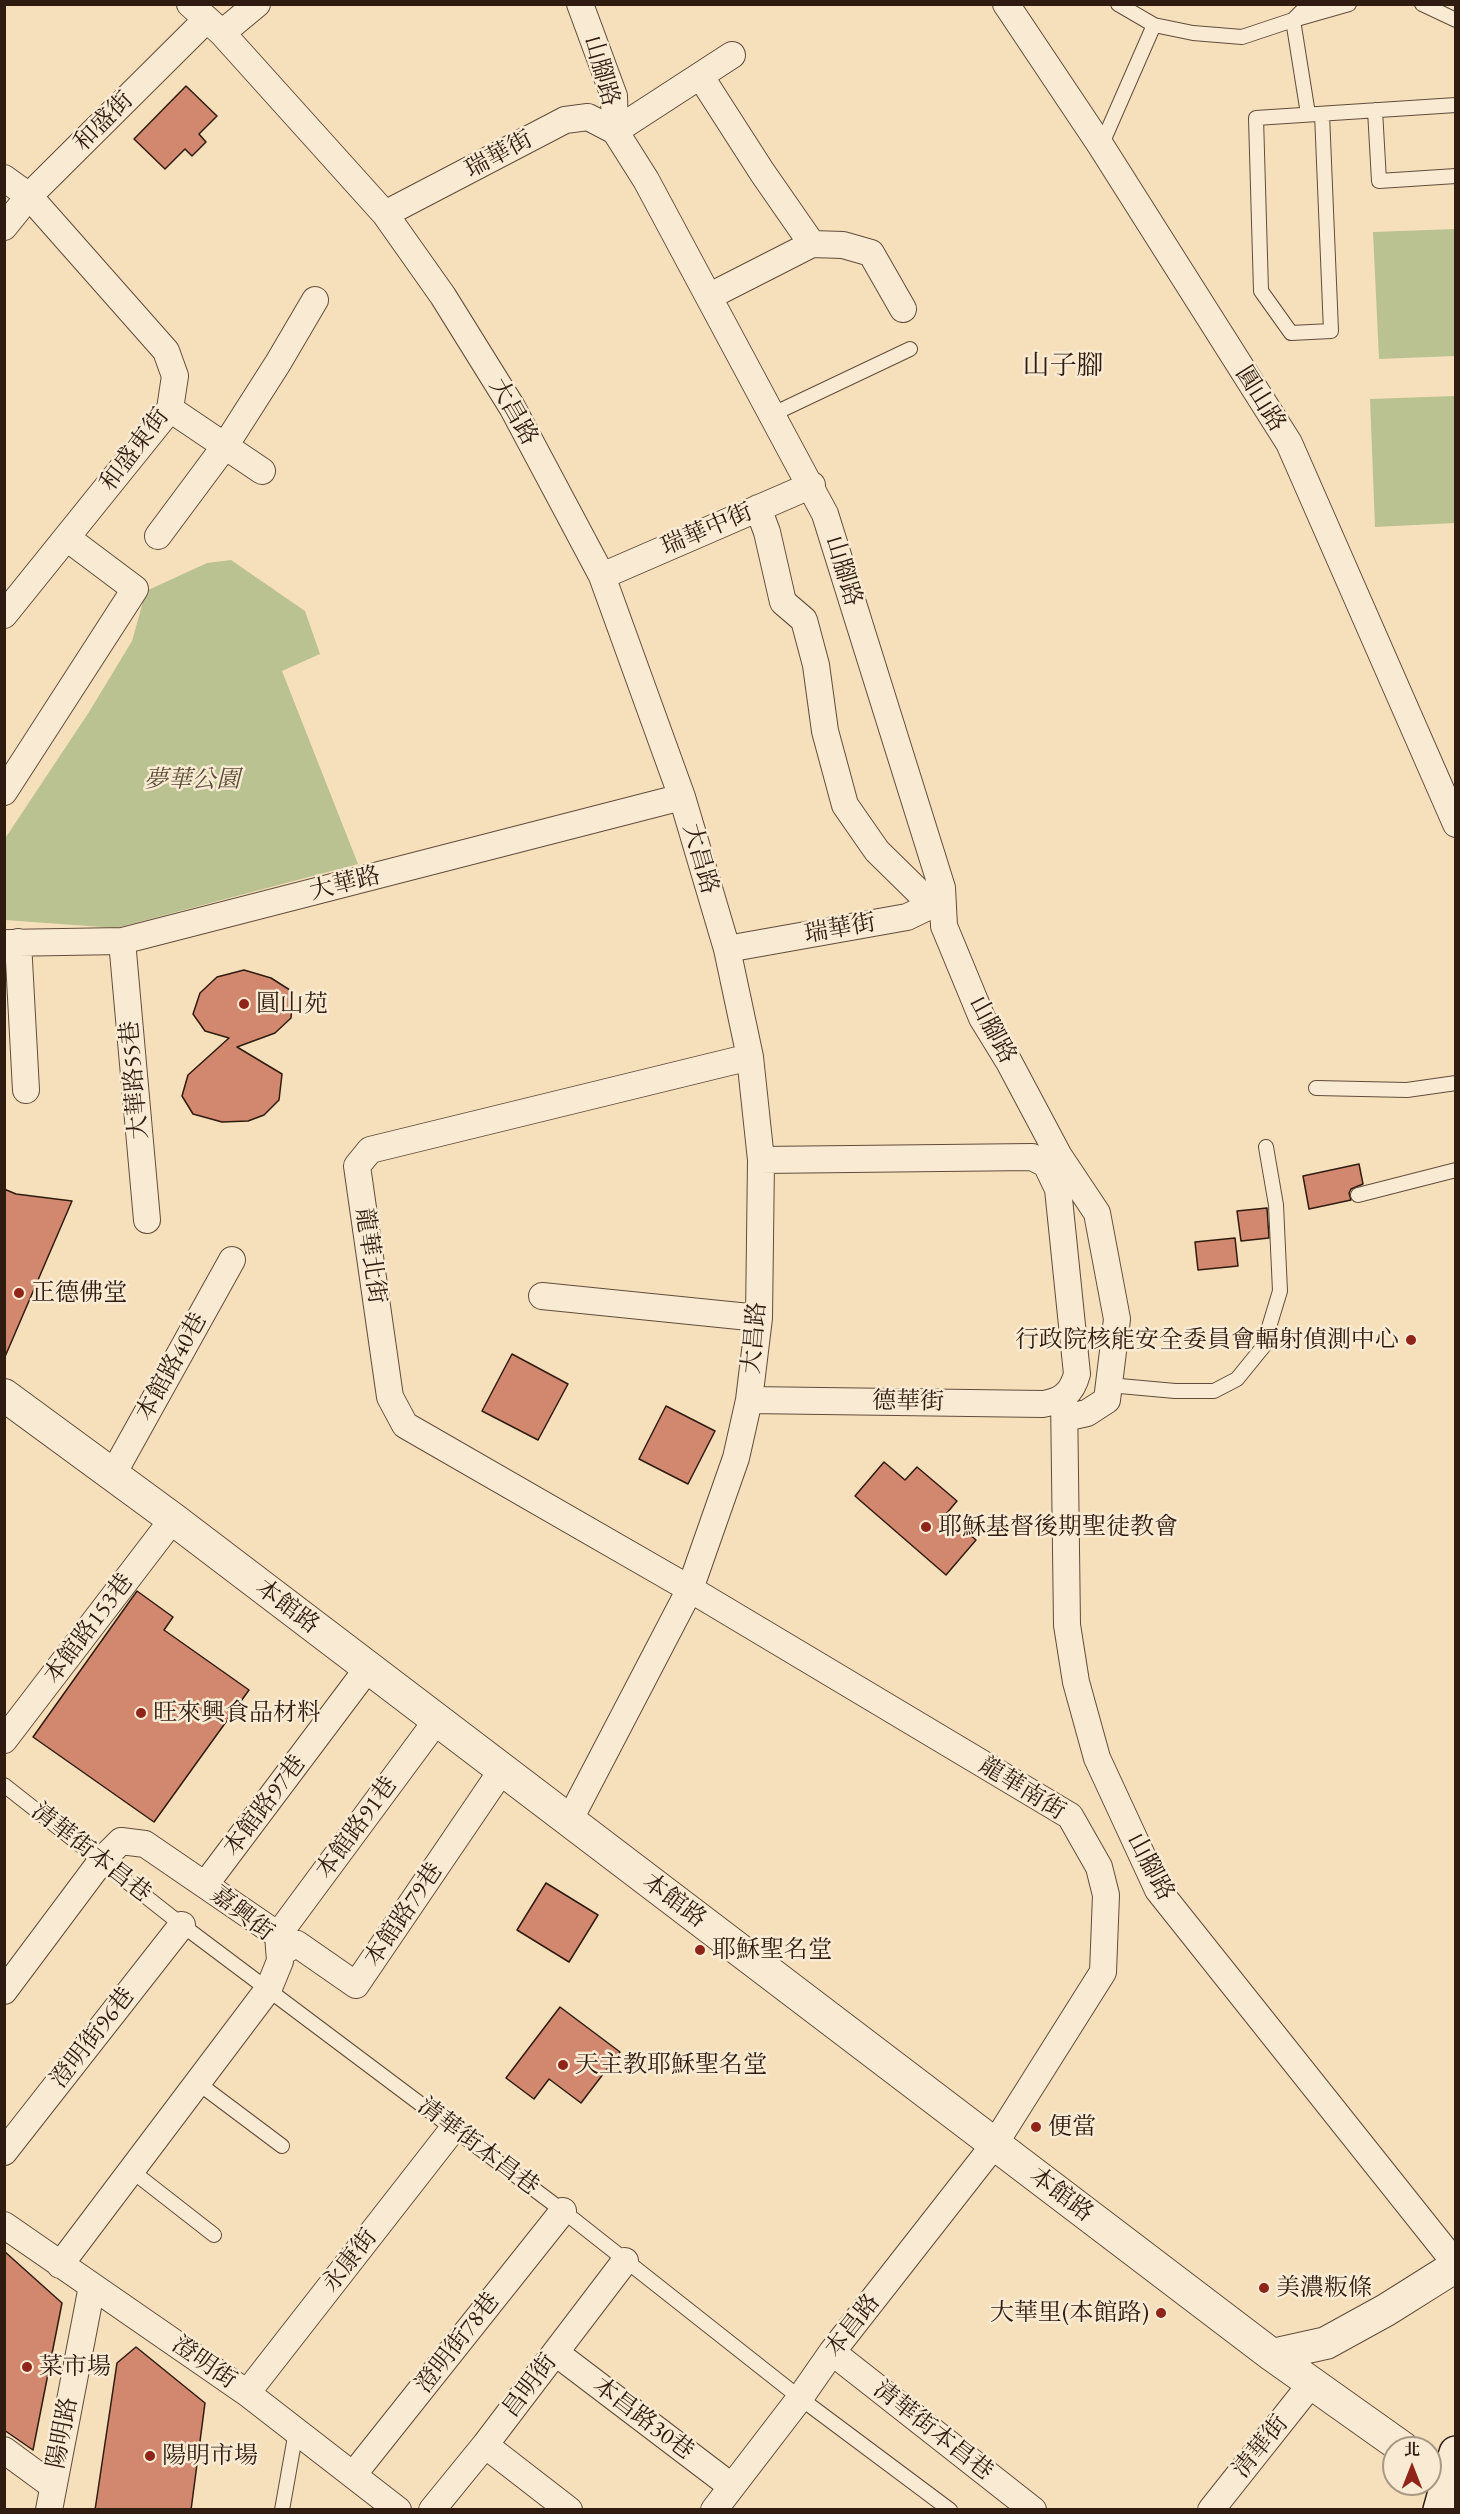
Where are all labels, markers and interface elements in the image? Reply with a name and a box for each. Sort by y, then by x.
street label: 山腳路 [577,32,625,110]
street label: 和盛街 [68,86,140,158]
street label: 瑞華街 [460,125,538,185]
district label: 山子腳 [1023,351,1103,383]
street label: 圓山路 [1229,361,1291,437]
street label: 大昌路 [483,374,543,450]
street label: 和盛東街 [95,403,175,497]
street label: 瑞華中街 [657,498,757,562]
street label: 山腳路 [819,532,867,610]
park label: 夢華公園 [144,766,240,794]
street label: 大昌路 [676,820,724,898]
street label: 大華路 [307,861,383,907]
street label: 瑞華街 [802,909,878,949]
place label: 圓山苑 [256,990,328,1018]
street label: 山腳路 [962,991,1022,1069]
marker: 圓山苑 [237,997,251,1011]
street label: 大華路55巷 [115,1019,155,1141]
street label: 龍華北街 [349,1206,391,1306]
place label: 正德佛堂 [31,1279,127,1307]
marker: 正德佛堂 [12,1286,26,1300]
street label: 大昌路 [738,1301,772,1375]
street label: 本館路40巷 [131,1308,213,1426]
place label: 行政院核能安全委員會輻射偵測中心 [1015,1326,1399,1354]
marker: 行政院核能安全委員會輻射偵測中心 [1404,1333,1418,1347]
street label: 德華街 [872,1387,944,1417]
place label: 耶穌基督後期聖徒教會 [938,1513,1178,1541]
marker: 耶穌基督後期聖徒教會 [919,1520,933,1534]
street label: 本館路153巷 [38,1568,140,1690]
street label: 本館路 [250,1574,324,1640]
place label: 旺來興食品材料 [153,1699,321,1727]
marker: 旺來興食品材料 [134,1706,148,1720]
street label: 本館路97巷 [218,1750,312,1862]
street label: 龍華南街 [974,1751,1070,1827]
street label: 本館路91巷 [310,1771,404,1885]
street label: 清華街本昌巷 [25,1797,157,1909]
street label: 山腳路 [1120,1828,1180,1906]
street label: 本館路79巷 [359,1858,449,1972]
street label: 本館路 [637,1868,711,1934]
street label: 嘉興街 [205,1880,279,1948]
place label: 耶穌聖名堂 [712,1936,832,1964]
marker: 耶穌聖名堂 [693,1943,707,1957]
street label: 澄明街96巷 [45,1982,141,2094]
place label: 天主教耶穌聖名堂 [575,2051,767,2079]
marker: 天主教耶穌聖名堂 [556,2058,570,2072]
street label: 清華街本昌巷 [412,2092,544,2202]
place label: 便當 [1048,2113,1096,2141]
marker: 便當 [1029,2120,1043,2134]
street label: 本館路 [1024,2162,1098,2228]
street label: 永康街 [316,2224,384,2298]
place label: 美濃粄條 [1276,2274,1372,2302]
marker: 美濃粄條 [1257,2281,1271,2295]
street label: 澄明街78巷 [410,2287,506,2399]
street label: 本昌路 [819,2289,887,2363]
place label: 大華里(本館路) [990,2299,1149,2327]
marker: 大華里(本館路) [1154,2306,1168,2320]
street label: 澄明街 [166,2331,242,2395]
street label: 昌明街 [497,2349,563,2423]
place label: 菜市場 [39,2353,111,2381]
marker: 菜市場 [20,2360,34,2374]
street label: 本昌路30巷 [587,2372,699,2466]
street label: 清華街本昌巷 [867,2375,999,2487]
street label: 陽明路 [42,2395,84,2471]
street label: 清華街 [1227,2410,1295,2484]
north arrow [1382,2436,1442,2496]
text: 北 [1404,2439,1420,2460]
place label: 陽明市場 [162,2442,258,2470]
marker: 陽明市場 [143,2449,157,2463]

